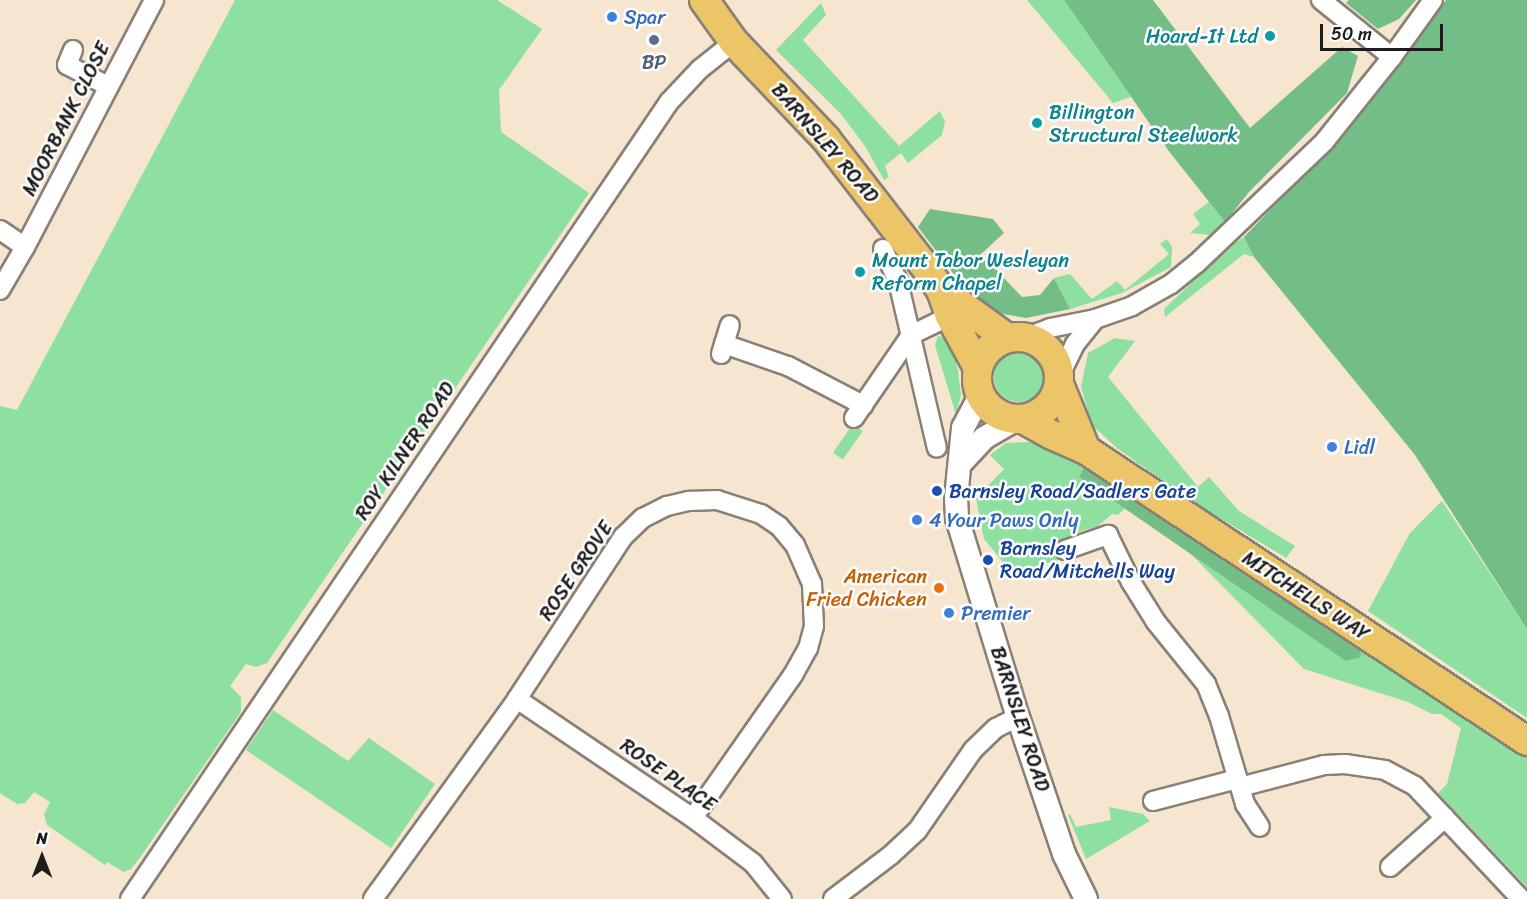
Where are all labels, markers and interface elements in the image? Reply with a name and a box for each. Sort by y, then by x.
place label: Spar [624,5,665,29]
marker: Spar [605,10,619,24]
scale bar [1323,12,1446,50]
text: 50 m [1331,18,1372,50]
place label: Hoard-It Ltd [1146,24,1258,48]
marker: Hoard-It Ltd [1263,29,1277,43]
marker: BP [647,33,661,47]
street label: MOORBANK CLOSE [17,39,115,199]
place label: BP [642,50,666,74]
street label: BARNSLEY ROAD [766,78,884,208]
place label: Billington Structural Steelwork [1049,100,1238,147]
marker: Billington Structural Steelwork [1030,116,1044,130]
place label: Mount Tabor Wesleyan Reform Chapel [872,248,1070,295]
marker: Mount Tabor Wesleyan Reform Chapel [853,265,867,279]
street label: ROY KILNER ROAD [349,377,461,525]
place label: Lidl [1344,435,1375,459]
marker: Lidl [1325,440,1339,454]
place label: Barnsley Road/Sadlers Gate [949,479,1196,503]
marker: Barnsley Road/Sadlers Gate [930,484,944,498]
place label: 4 Your Paws Only [929,508,1080,532]
marker: 4 Your Paws Only [910,513,924,527]
street label: ROSE GROVE [534,517,618,625]
place label: Barnsley Road/Mitchells Way [1000,536,1175,583]
street label: MITCHELLS WAY [1239,546,1373,646]
marker: Barnsley Road/Mitchells Way [981,553,995,567]
place label: American Fried Chicken [806,564,927,611]
marker: American Fried Chicken [932,581,946,595]
place label: Premier [961,601,1030,625]
marker: Premier [942,606,956,620]
street label: BARNSLEY ROAD [985,643,1055,795]
street label: ROSE PLACE [615,733,721,817]
text: N [36,824,48,853]
north arrow [12,827,72,887]

